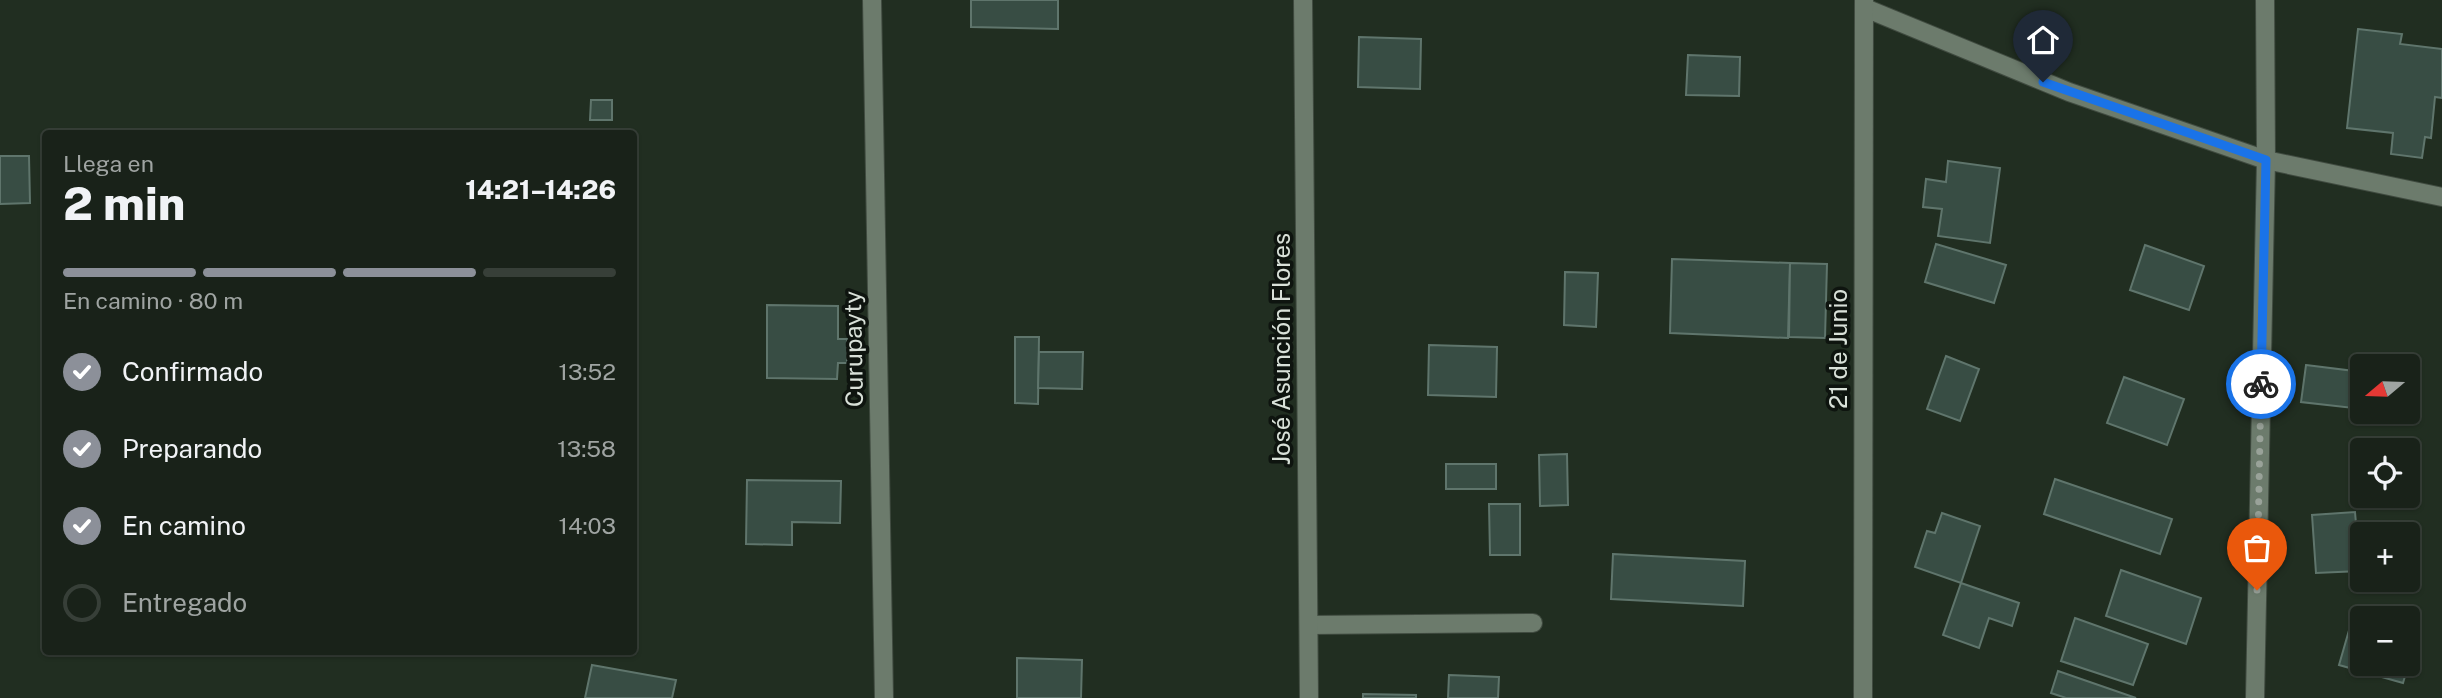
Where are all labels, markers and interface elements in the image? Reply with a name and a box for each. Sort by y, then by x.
pin [2013,10,2073,82]
icon: home [2024,21,2062,59]
text: Llega en [63,150,154,177]
text: 14:21–14:26 [465,174,616,205]
text: 2 min [63,176,185,230]
street label: José Asunción Flores [1267,233,1295,465]
text: En camino · 80 m [63,287,243,314]
street label: 21 de Junio [1824,289,1852,409]
street label: Curupayty [838,291,868,407]
courier [2226,349,2296,419]
icon: check [63,353,101,391]
north arrow [2350,354,2420,424]
map controls [2350,354,2420,676]
text: Confirmado [122,356,263,387]
text: 13:52 [559,358,616,385]
icon: bike [2242,365,2280,403]
icon: check [63,430,101,468]
text: Preparando [122,433,262,464]
text: 13:58 [557,435,616,462]
button: locate [2350,438,2420,508]
icon: check [63,507,101,545]
text: En camino [122,510,246,541]
text: 14:03 [559,512,616,539]
pin [2227,518,2287,590]
button: + [2350,522,2420,592]
icon: bag [2238,529,2276,567]
text: Entregado [122,587,247,618]
button: − [2350,606,2420,676]

